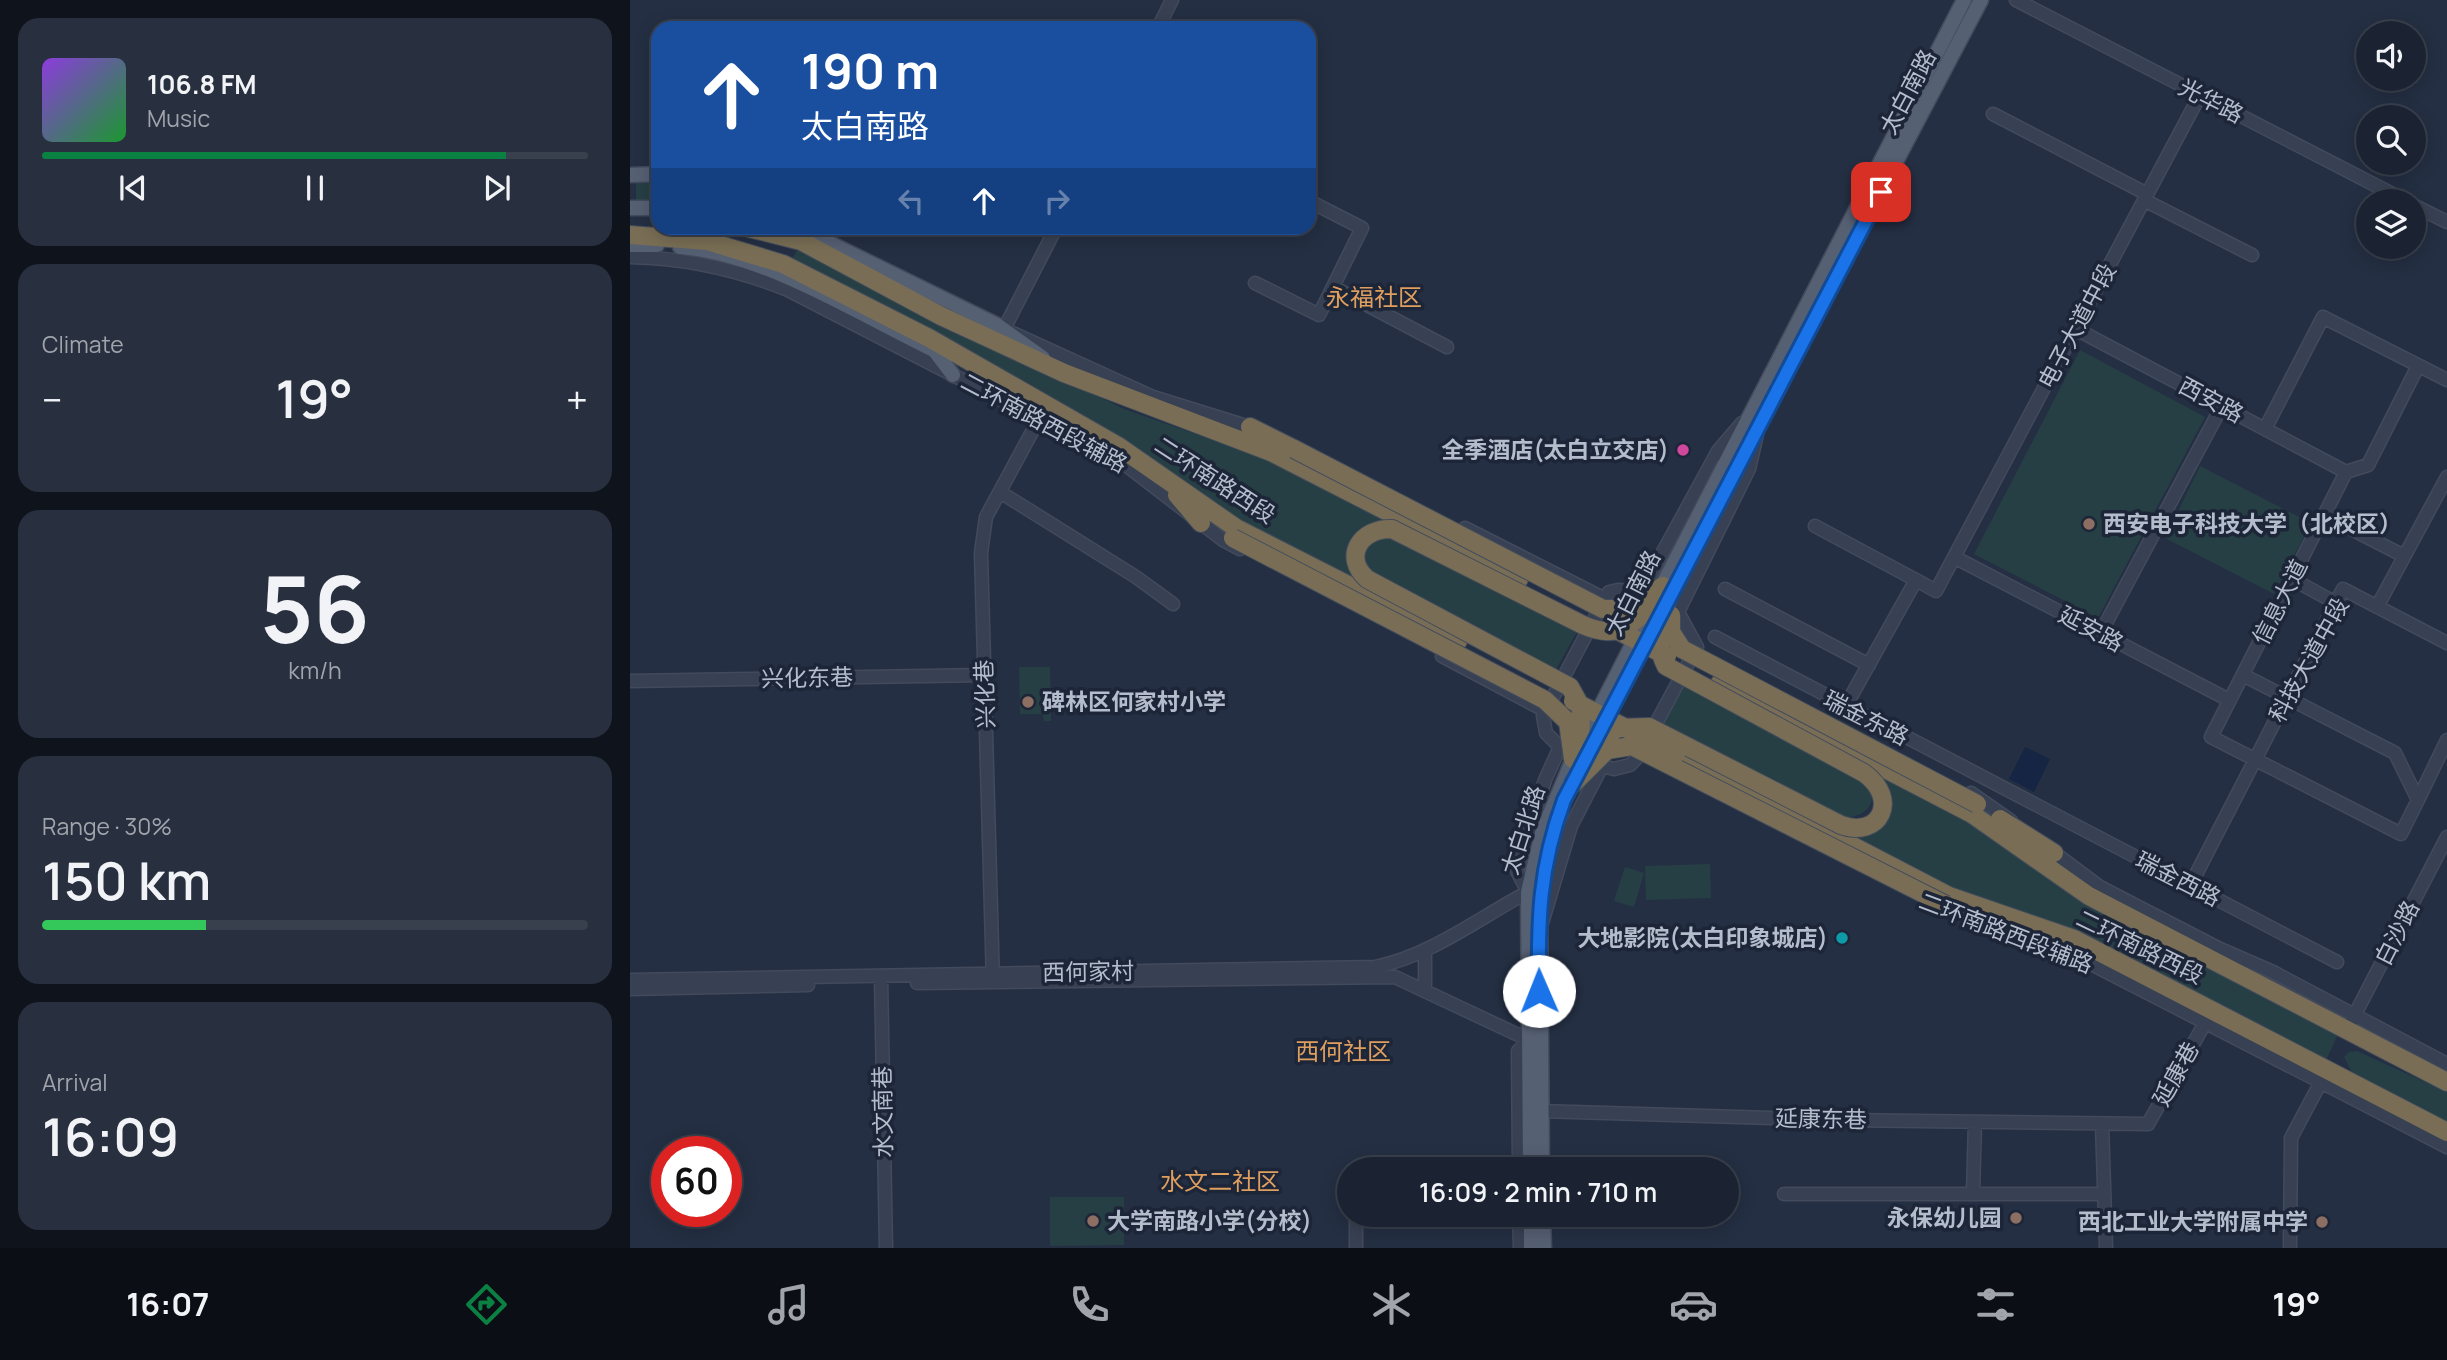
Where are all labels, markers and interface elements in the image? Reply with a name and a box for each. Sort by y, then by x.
map controls [2356,21,2426,259]
button: sound [2356,21,2426,91]
text: 190 m [801,37,939,104]
street label: 太白南路 [1871,43,1943,140]
icon: ahead [686,49,777,140]
text: 106.8 FM [147,66,257,102]
street label: 光华路 [2173,70,2249,130]
text: Music [147,102,210,134]
text: 太白南路 [801,104,929,148]
button: search [2356,105,2426,175]
pin [1851,162,1911,222]
icon: previous [114,169,152,207]
icon: pause [296,169,334,207]
icon: next [478,169,516,207]
icon: arrive [1862,173,1900,211]
icon: left [892,182,930,220]
icon: ahead [965,182,1003,220]
icon: right [1038,182,1076,220]
button: layers [2356,189,2426,259]
street label: 电子大道中段 [2030,257,2123,394]
district label: 永福社区 [1326,280,1422,313]
text: Climate [42,328,124,360]
text: 19° [275,363,353,434]
street label: 二环南路西段辅路 [956,365,1133,479]
street label: 西安路 [2173,369,2249,429]
text: − [42,373,63,425]
text: + [566,373,588,425]
street label: 二环南路西段 [1149,428,1282,530]
place label: 全季酒店(太白立交店) [1441,433,1669,465]
marker: 全季酒店(太白立交店) [1675,442,1691,458]
place label: 西安电子科技大学（北校区） [2103,507,2402,539]
marker: 西安电子科技大学（北校区） [2081,516,2097,532]
street label: 太白南路 [1597,544,1667,641]
text: 56 [260,546,370,670]
street label: 信息大道 [2244,553,2314,650]
street label: 科技大道中段 [2261,591,2356,728]
street label: 延安路 [2053,598,2129,658]
text: km/h [288,654,342,686]
street label: 兴化巷 [967,659,1001,729]
street label: 兴化东巷 [761,660,853,694]
street label: 瑞金东路 [1818,682,1915,752]
place label: 碑林区何家村小学 [1042,685,1226,717]
marker: 碑林区何家村小学 [1020,694,1036,710]
street label: 太白北路 [1493,781,1551,878]
text: Range · 30% [42,810,172,842]
street label: 瑞金西路 [2130,843,2227,913]
text: 150 km [42,845,211,916]
street label: 二环南路西段辅路 [1915,884,2098,980]
street label: 白沙路 [2366,895,2426,971]
street label: 二环南路西段 [2071,901,2209,991]
place label: 大地影院(太白印象城店) [1577,921,1828,953]
marker: 大地影院(太白印象城店) [1834,930,1850,946]
street label: 西何家村 [1042,954,1134,988]
position arrow [1502,954,1576,1028]
district label: 西何社区 [1295,1034,1391,1067]
street label: 延康巷 [2144,1036,2206,1111]
text: Arrival [42,1066,108,1098]
street label: 水文南巷 [865,1066,899,1158]
text: 16:09 [42,1101,179,1172]
street label: 延康东巷 [1775,1101,1867,1135]
speed limit sign: 60 [651,1136,742,1227]
district label: 水文二社区 [1160,1164,1280,1197]
text: 16:09 · 2 min · 710 m [1419,1174,1657,1210]
place label: 永保幼儿园 [1887,1201,2002,1233]
place label: 大学南路小学(分校) [1107,1204,1312,1236]
place label: 西北工业大学附属中学 [2078,1205,2308,1237]
marker: 永保幼儿园 [2008,1210,2024,1226]
marker: 大学南路小学(分校) [1085,1213,1101,1229]
marker: 西北工业大学附属中学 [2314,1214,2330,1230]
icon: directions [462,1280,511,1329]
icon: music [764,1280,813,1329]
icon: phone [1065,1280,1114,1329]
icon: climate [1367,1280,1416,1329]
icon: car [1669,1280,1718,1329]
icon: filters [1971,1280,2020,1329]
text: 16:07 [126,1282,209,1326]
text: 19° [2272,1282,2321,1326]

